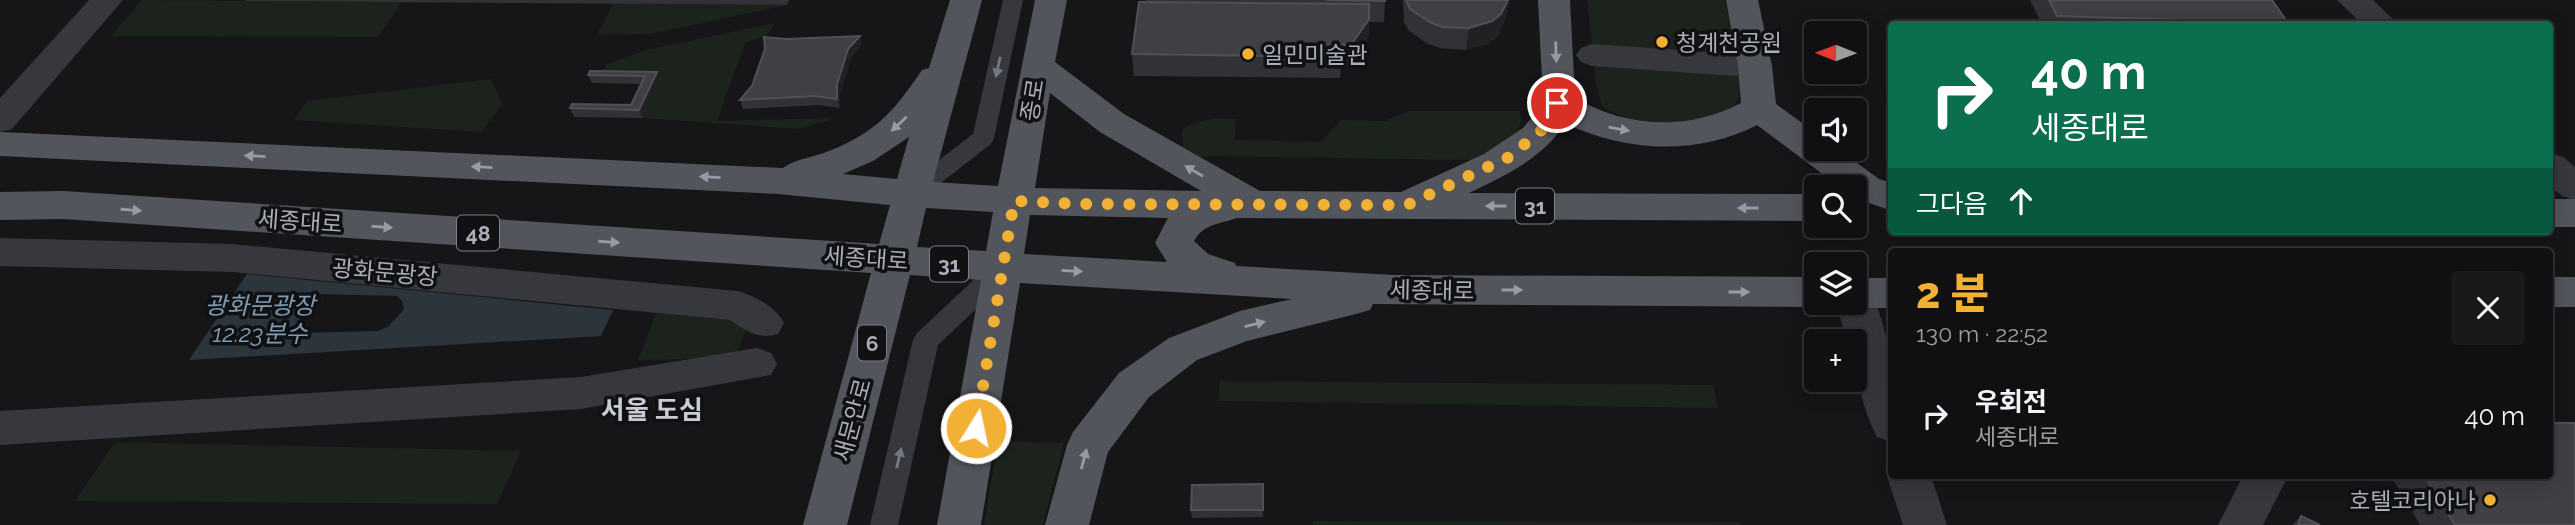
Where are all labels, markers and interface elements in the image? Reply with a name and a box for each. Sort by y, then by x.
north arrow [1804,21,1867,84]
map controls [1804,21,1867,392]
place label: 청계천공원 [1676,29,1782,56]
marker: 청계천공원 [1654,34,1670,50]
place label: 일민미술관 [1262,41,1368,68]
one-way arrow [1551,41,1562,63]
text: 40 m [2031,43,2146,100]
marker: 일민미술관 [1240,46,1256,62]
icon: right [1916,49,2007,140]
one-way arrow [993,56,1004,78]
pin [1527,73,1587,133]
street label: 종로 [1015,77,1049,123]
icon: arrive [1538,84,1576,122]
button: sound [1804,98,1867,161]
text: 세종대로 [2031,109,2149,146]
one-way arrow [891,115,908,131]
one-way arrow [1608,124,1630,135]
one-way arrow [244,151,266,162]
one-way arrow [471,161,493,172]
one-way arrow [1185,164,1204,177]
one-way arrow [698,172,720,183]
button: search [1804,175,1867,238]
icon: ahead [2002,182,2040,220]
road number: 31 [1516,188,1554,224]
text: 그다음 [1916,189,1988,219]
one-way arrow [1485,200,1507,212]
one-way arrow [1737,202,1759,214]
one-way arrow [120,205,142,216]
street label: 세종대로 [257,205,343,237]
road number: 48 [457,216,499,250]
one-way arrow [372,221,394,232]
one-way arrow [599,236,621,247]
street label: 세종대로 [823,242,909,274]
road number: 31 [930,246,968,282]
button: layers [1804,252,1867,315]
street label: 광화문광장 [331,254,439,290]
one-way arrow [1061,266,1083,277]
text: 2 분 [1916,269,1989,318]
button: close [2451,271,2525,345]
street label: 세종대로 [1389,276,1475,304]
one-way arrow [1501,285,1523,296]
one-way arrow [1728,286,1750,298]
water label: 광화문광장 12.23분수 [205,291,318,348]
one-way arrow [1244,318,1266,329]
text: 130 m · 22:52 [1916,320,2048,347]
road number: 6 [858,326,886,360]
button: + [1804,329,1867,392]
street label: 새문안로 [828,376,876,464]
text: 우회전 [1975,387,2047,417]
position arrow [939,391,1013,465]
district label: 서울 도심 [601,395,703,425]
icon: right [1916,397,1954,435]
text: 40 m [2464,401,2525,431]
text: 세종대로 [1975,423,2060,450]
one-way arrow [894,447,905,469]
one-way arrow [1079,448,1090,470]
place label: 호텔코리아나 [2349,487,2476,514]
marker: 호텔코리아나 [2482,492,2498,508]

